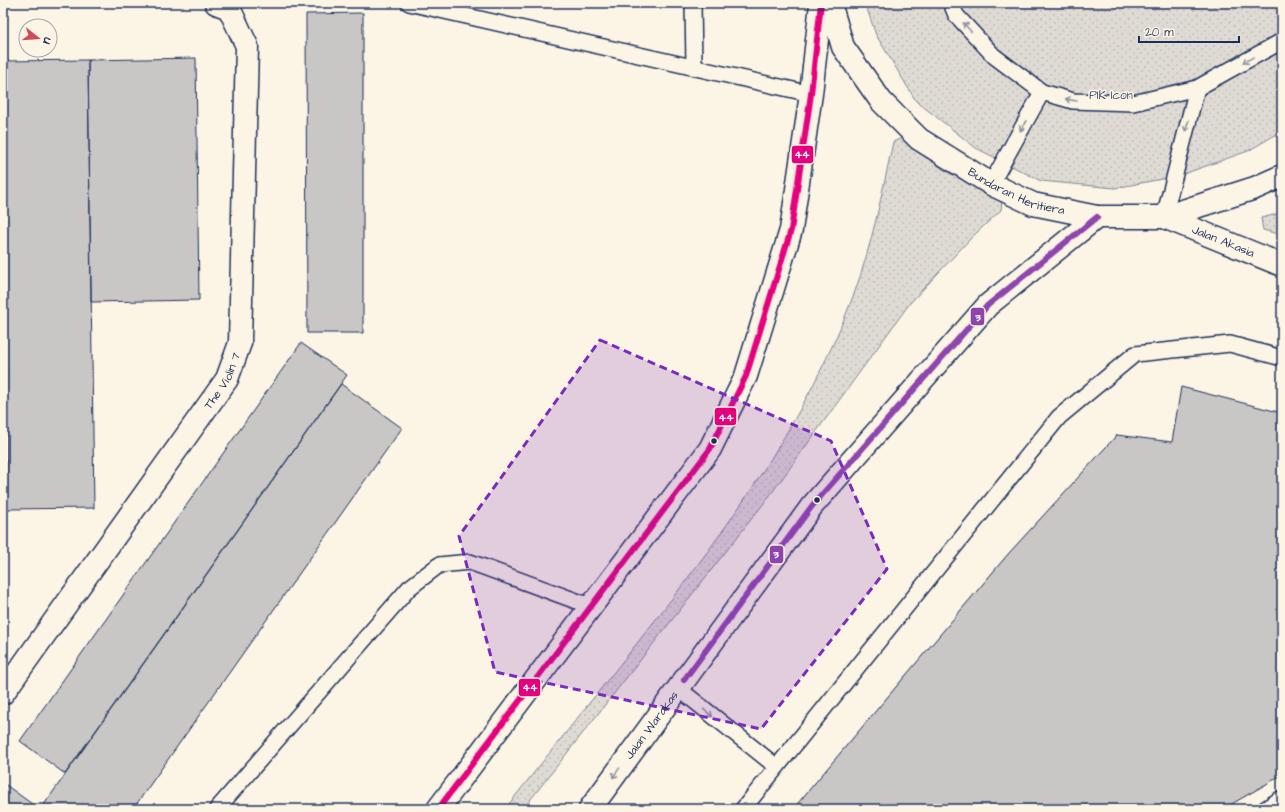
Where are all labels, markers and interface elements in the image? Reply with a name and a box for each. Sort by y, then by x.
north arrow [18,18,58,58]
scale bar [1139,18,1239,44]
one-way arrow [963,22,972,32]
text: 20 m [1145,24,1174,41]
text: U [39,35,55,46]
one-way arrow [1242,56,1254,64]
park label: PIK Icon [1089,87,1133,104]
one-way arrow [1065,95,1078,103]
one-way arrow [1183,119,1191,132]
one-way arrow [1018,120,1026,132]
line badge: 44 [791,145,814,164]
text: 44 [795,147,810,162]
street label: Bundaran Heritiera [965,163,1066,219]
street label: Jalan Akasia [1189,221,1257,262]
line badge: 3 [970,307,985,326]
text: 3 [974,310,981,325]
street label: The Violin 7 [200,350,245,413]
line badge: 44 [714,407,737,426]
text: 44 [719,410,734,425]
unlabelled marker [709,436,719,446]
unlabelled marker [812,495,822,505]
line badge: 3 [769,545,784,564]
text: 3 [772,547,779,562]
line badge: 44 [518,678,541,697]
text: 44 [523,680,538,695]
street label: Jalan Warakas [621,687,682,763]
one-way arrow [703,708,714,717]
one-way arrow [612,768,620,779]

